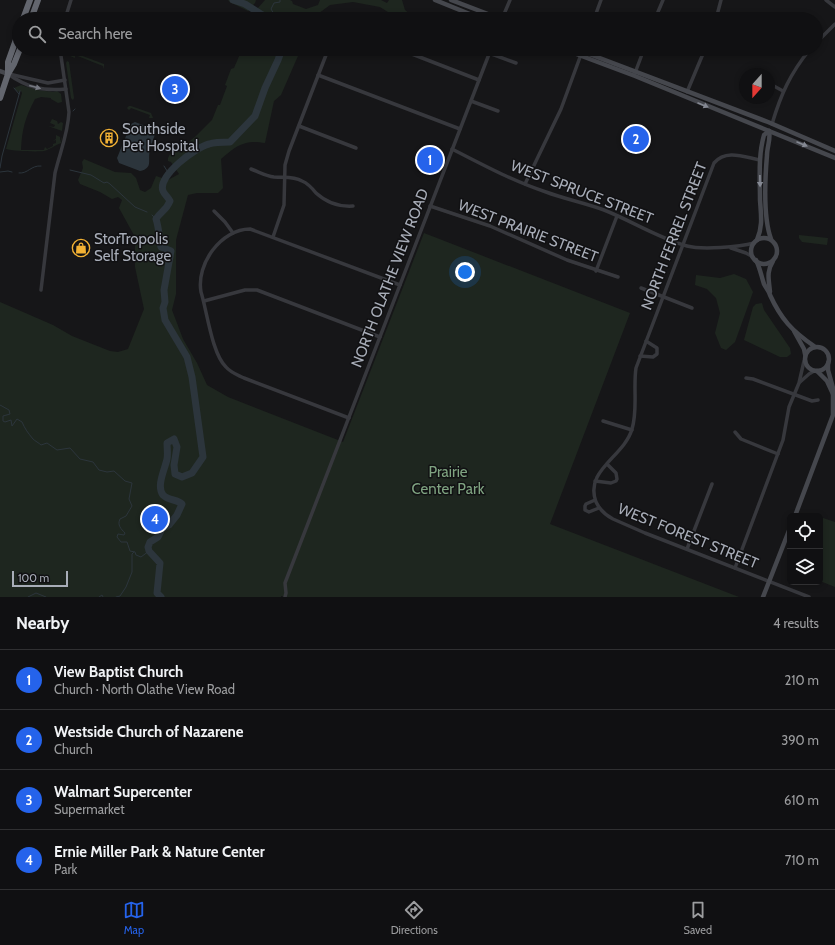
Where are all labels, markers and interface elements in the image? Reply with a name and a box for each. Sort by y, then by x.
search box [12,12,823,56]
icon: search [26,23,48,45]
text: Search here [58,25,133,43]
north arrow [739,68,775,104]
pin: 3 [162,74,188,104]
one-way arrow [29,85,42,91]
one-way arrow [697,102,708,108]
place label: Southside Pet Hospital [122,120,199,155]
pin: 2 [623,124,649,154]
building icon: Southside Pet Hospital [99,128,119,148]
one-way arrow [797,142,809,148]
pin: 1 [417,145,443,175]
street label: WEST SPRUCE STREET [508,157,656,227]
street label: NORTH FERREL STREET [638,160,710,312]
one-way arrow [757,175,763,188]
street label: NORTH OLATHE VIEW ROAD [348,186,433,370]
street label: WEST PRAIRIE STREET [456,196,600,266]
place label: StorTropolis Self Storage [94,230,171,265]
shop icon: StorTropolis Self Storage [71,238,91,258]
your location [455,262,475,282]
park label: Prairie Center Park [412,463,485,498]
street label: WEST FOREST STREET [615,500,761,572]
pin: 4 [142,504,168,534]
map controls [787,513,823,585]
button: locate [787,513,823,549]
button: layers [787,549,823,585]
scale bar [12,569,68,588]
text: 100 m [18,571,49,585]
text: Nearby [16,613,69,633]
text: 4 results [773,615,819,631]
text: View Baptist Church [54,663,183,681]
text: 1 [27,672,31,688]
text: 210 m [785,672,819,688]
text: Church · North Olathe View Road [54,681,235,697]
text: Westside Church of Nazarene [54,723,244,741]
text: 2 [26,732,32,748]
text: 390 m [781,732,819,748]
text: Church [54,741,93,757]
text: Walmart Supercenter [54,783,192,801]
text: 3 [25,792,33,808]
text: 610 m [784,792,819,808]
text: Supermarket [54,801,125,817]
text: Ernie Miller Park & Nature Center [54,843,265,861]
text: 4 [25,852,33,868]
text: 710 m [785,852,819,868]
text: Park [54,861,77,877]
tab: Map [123,899,145,937]
tab: Directions [391,899,438,937]
tab: Saved [684,899,712,937]

